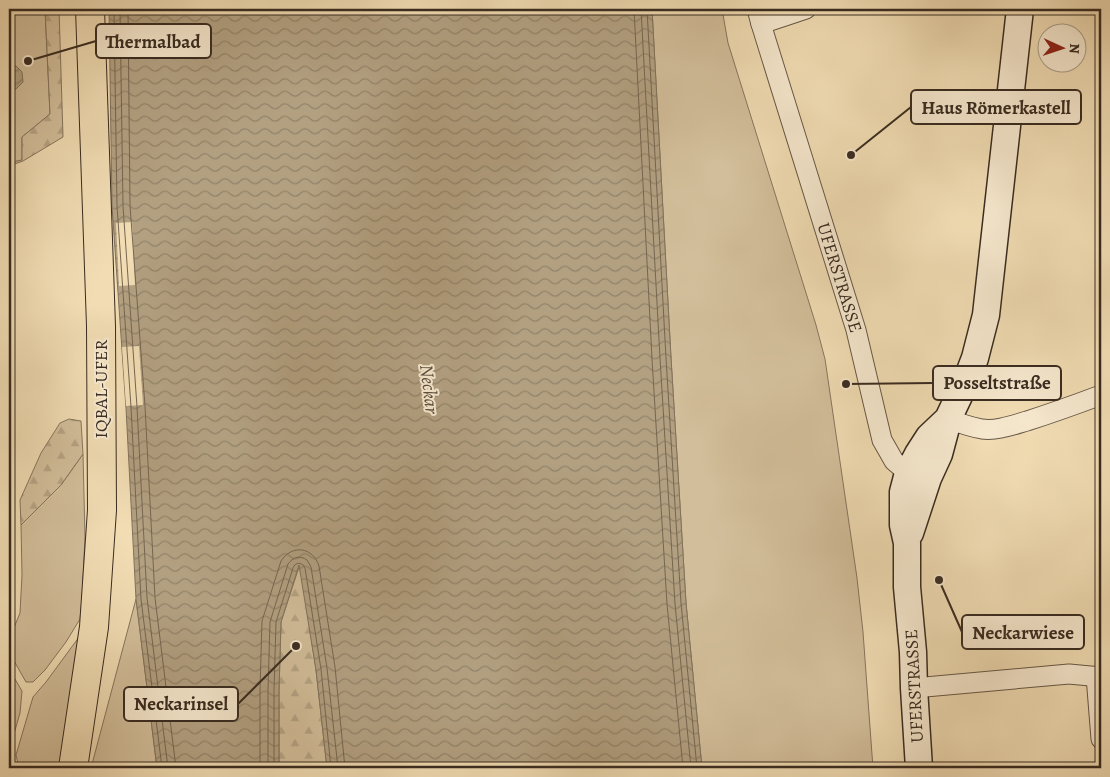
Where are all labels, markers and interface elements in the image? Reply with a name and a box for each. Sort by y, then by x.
north arrow [1038,22,1088,72]
callout: Thermalbad [96,24,211,58]
text: Thermalbad [105,29,201,55]
text: N [1065,43,1084,54]
callout: Haus Römerkastell [911,90,1081,124]
text: Haus Römerkastell [921,95,1071,121]
street label: UFERSTRASSE [811,220,868,335]
street label: IQBAL-UFER [89,340,113,438]
water label: Neckar [413,363,445,417]
callout: Posseltstraße [933,366,1061,400]
text: Posseltstraße [943,370,1051,396]
callout: Neckarwiese [962,615,1084,649]
text: Neckarwiese [972,620,1074,646]
street label: UFERSTRASSE [899,629,929,743]
callout: Neckarinsel [124,687,238,721]
text: Neckarinsel [134,691,228,717]

